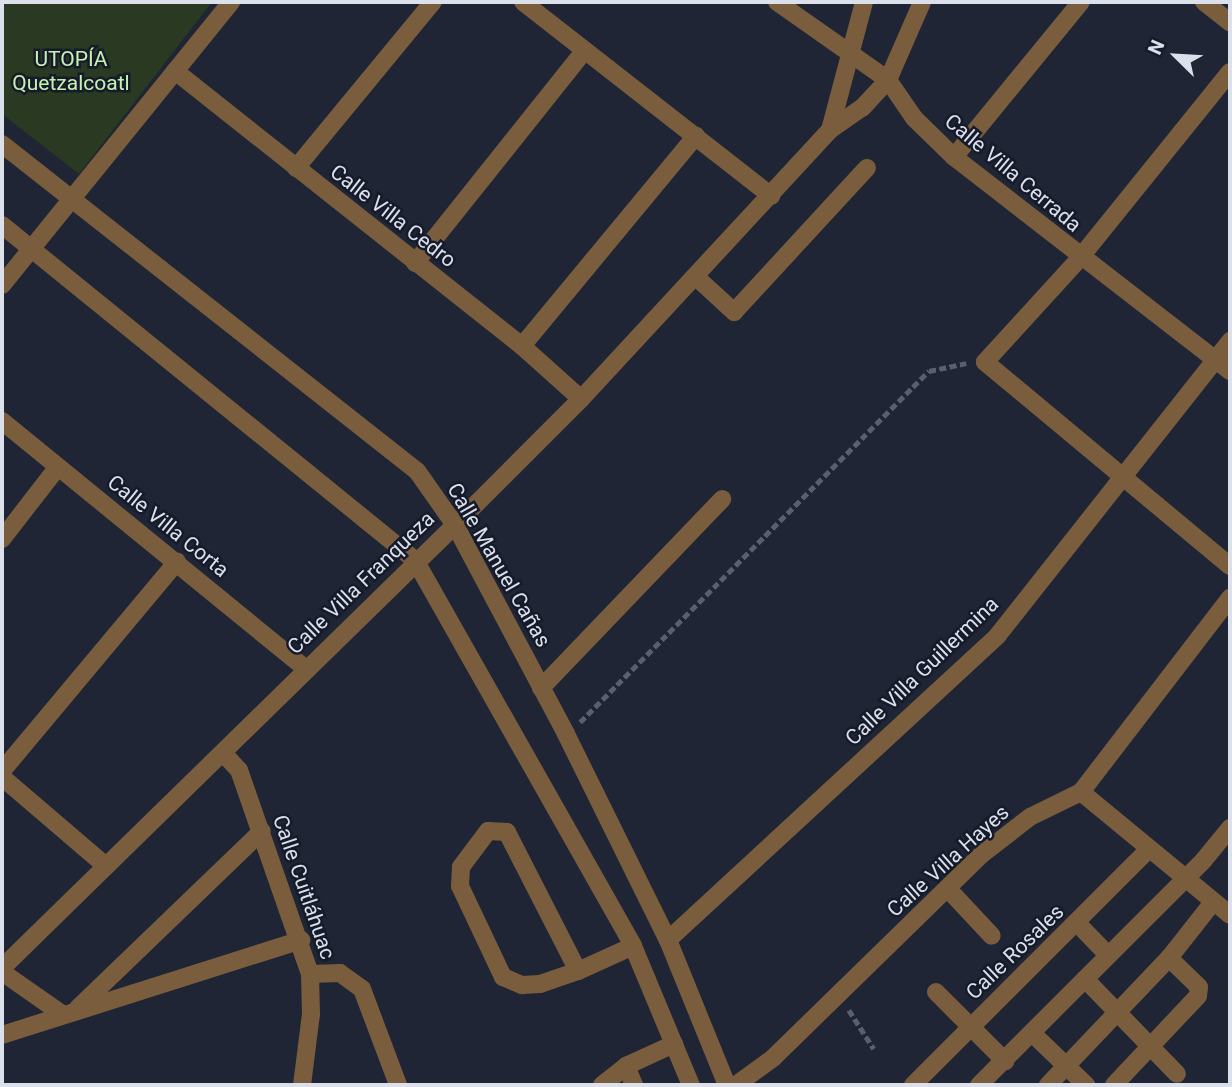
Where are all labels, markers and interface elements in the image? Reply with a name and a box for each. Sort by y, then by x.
north arrow [1141,21,1211,91]
text: N [1143,36,1170,58]
park label: UTOPÍA Quetzalcoatl [12,46,130,96]
street label: Calle Villa Cerrada [940,109,1086,237]
street label: Calle Villa Cedro [325,159,461,273]
street label: Calle Villa Corta [102,469,234,583]
street label: Calle Manuel Cañas [442,479,556,651]
street label: Calle Villa Franqueza [282,506,440,660]
street label: Calle Villa Guillermina [840,591,1004,751]
street label: Calle Villa Hayes [882,800,1014,922]
street label: Calle Cuitláhuac [268,812,340,962]
street label: Calle Rosales [961,899,1069,1005]

